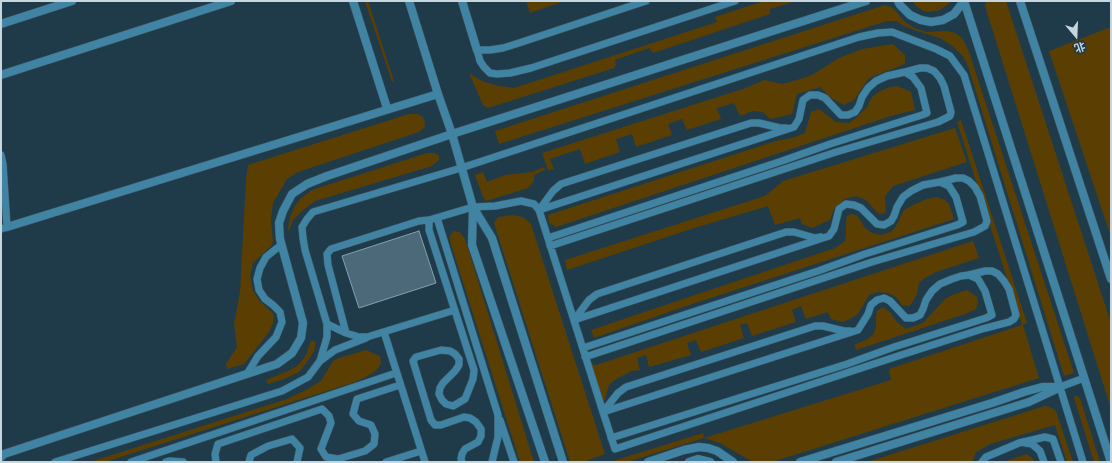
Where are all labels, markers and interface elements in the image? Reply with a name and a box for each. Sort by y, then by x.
north arrow [1056,16,1096,56]
text: 北 [1073,40,1087,56]

